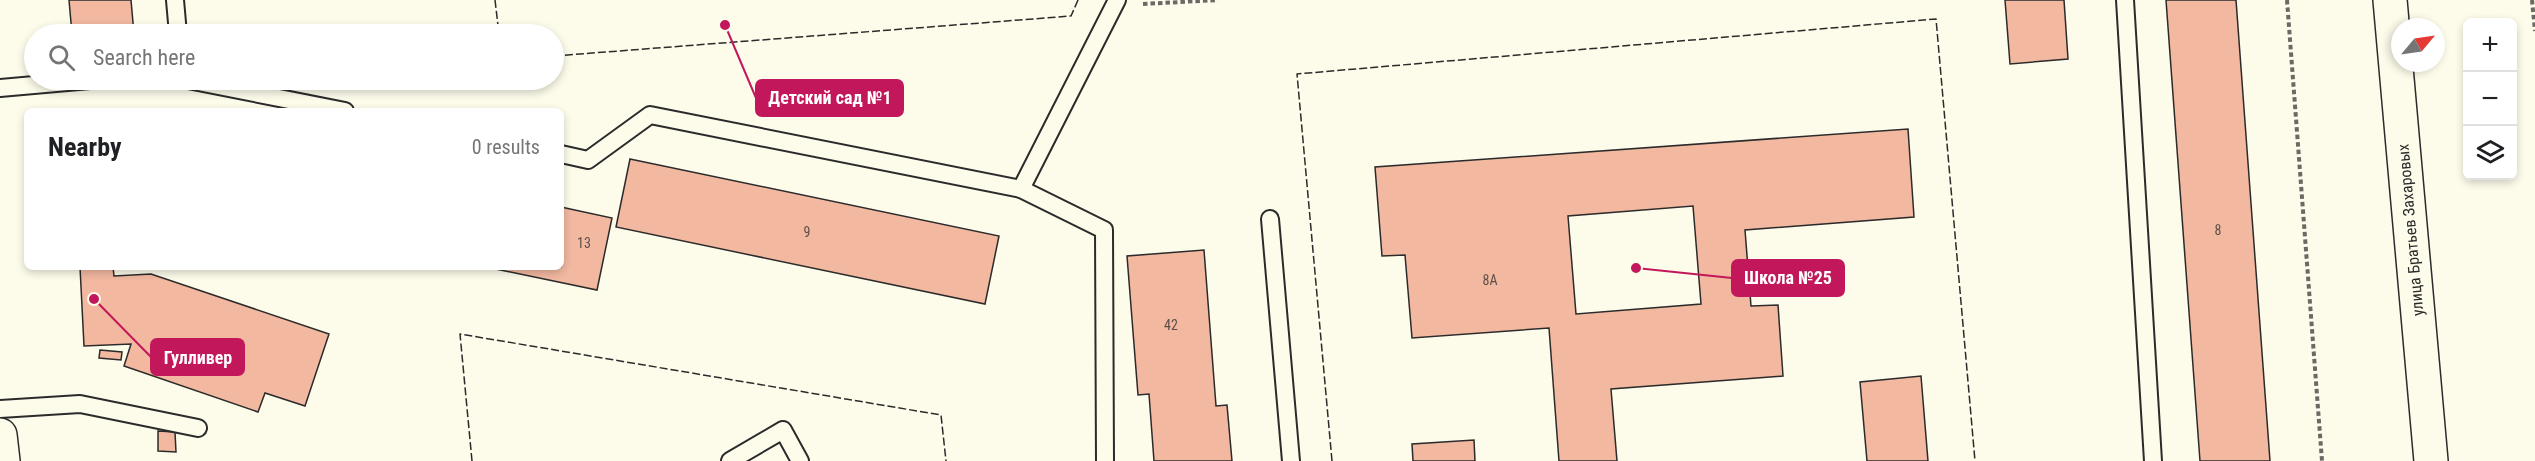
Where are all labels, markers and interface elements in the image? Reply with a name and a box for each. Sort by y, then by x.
north arrow [2391,18,2445,72]
map controls [2463,18,2517,180]
button: + [2463,18,2517,72]
search box [24,24,564,90]
icon: search [45,41,78,74]
text: Search here [93,45,195,70]
button: − [2463,72,2517,126]
callout: Детский сад №1 [756,80,903,116]
text: Детский сад №1 [768,87,892,108]
button: layers [2463,126,2517,180]
text: Nearby [48,132,122,162]
text: 0 results [472,135,540,159]
street label: улица Братьев Захаровых [2394,143,2427,317]
house number: 8 [2215,222,2222,238]
house number: 9 [804,224,810,240]
house number: 13 [577,235,591,251]
callout: Школа №25 [1732,260,1844,296]
text: Школа №25 [1744,267,1832,288]
house number: 8А [1483,272,1497,288]
house number: 42 [1164,317,1178,333]
callout: Гулливер [151,339,244,375]
text: Гулливер [164,347,232,368]

